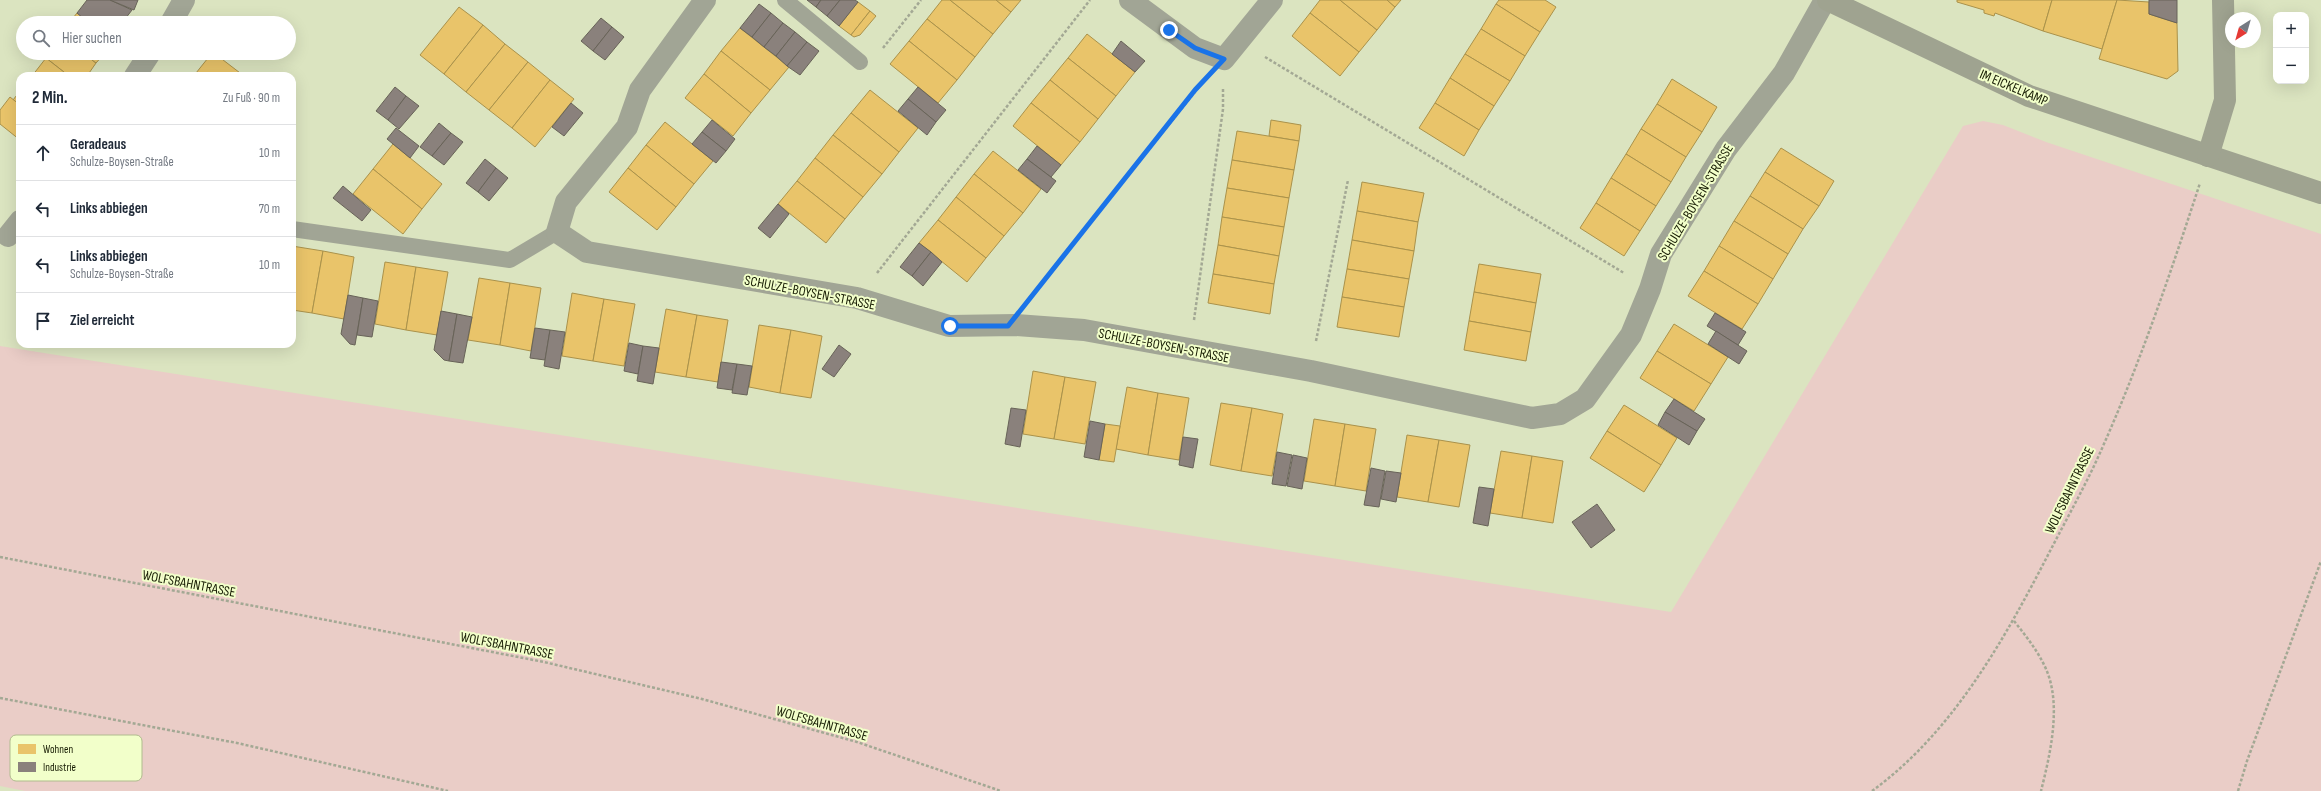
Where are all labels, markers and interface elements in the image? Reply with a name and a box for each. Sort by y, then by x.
north arrow [2225,12,2261,48]
map controls [2273,12,2309,84]
button: + [2273,12,2309,48]
search box [16,16,296,60]
route end [1160,21,1178,39]
icon: search [30,27,52,49]
text: Hier suchen [62,29,122,48]
button: − [2273,48,2309,84]
street label: IM EICKELKAMP [1977,65,2051,109]
text: 2 Min. [32,88,68,108]
text: Zu Fuß · 90 m [223,90,280,106]
text: Geradeaus [70,135,126,154]
street label: SCHULZE-BOYSEN-STRASSE [1654,141,1737,264]
icon: ahead [32,142,54,164]
text: 10 m [259,145,280,161]
text: Schulze-Boysen-Straße [70,154,174,170]
icon: left [32,198,54,220]
text: Links abbiegen [70,199,148,218]
text: 70 m [259,201,280,217]
text: Links abbiegen [70,247,148,266]
icon: left [32,254,54,276]
text: 10 m [259,257,280,273]
text: Schulze-Boysen-Straße [70,266,174,282]
street label: SCHULZE-BOYSEN-STRASSE [743,271,877,314]
icon: arrive [32,310,54,332]
text: Ziel erreicht [70,311,134,330]
route start [941,317,959,335]
street label: SCHULZE-BOYSEN-STRASSE [1097,324,1231,367]
street label: WOLFSBAHNTRASSE [2041,444,2098,536]
street label: WOLFSBAHNTRASSE [141,566,237,601]
street label: WOLFSBAHNTRASSE [459,628,555,663]
street label: WOLFSBAHNTRASSE [774,702,870,745]
legend [10,735,142,781]
text: Wohnen [43,743,73,756]
text: Industrie [43,761,76,774]

